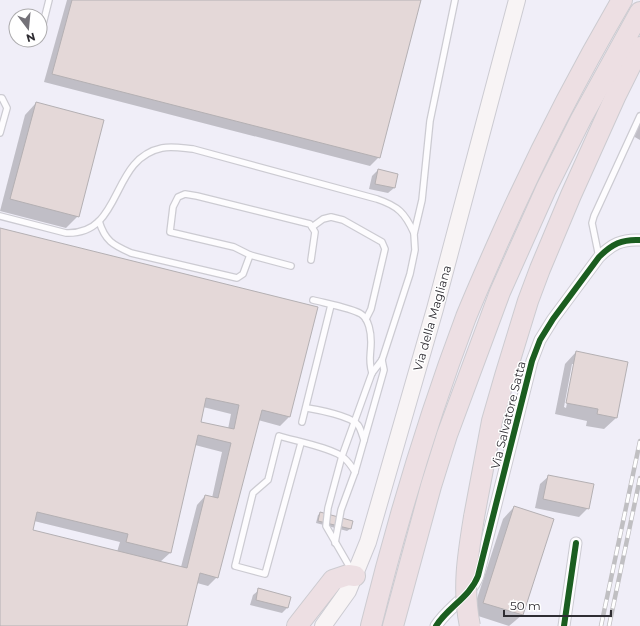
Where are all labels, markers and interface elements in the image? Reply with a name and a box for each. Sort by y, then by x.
north arrow [8,8,48,48]
text: N [25,30,37,46]
street label: Via della Magliana [410,263,454,373]
street label: Via Salvatore Satta [487,359,529,471]
scale bar [504,592,611,618]
text: 50 m [510,598,541,613]

